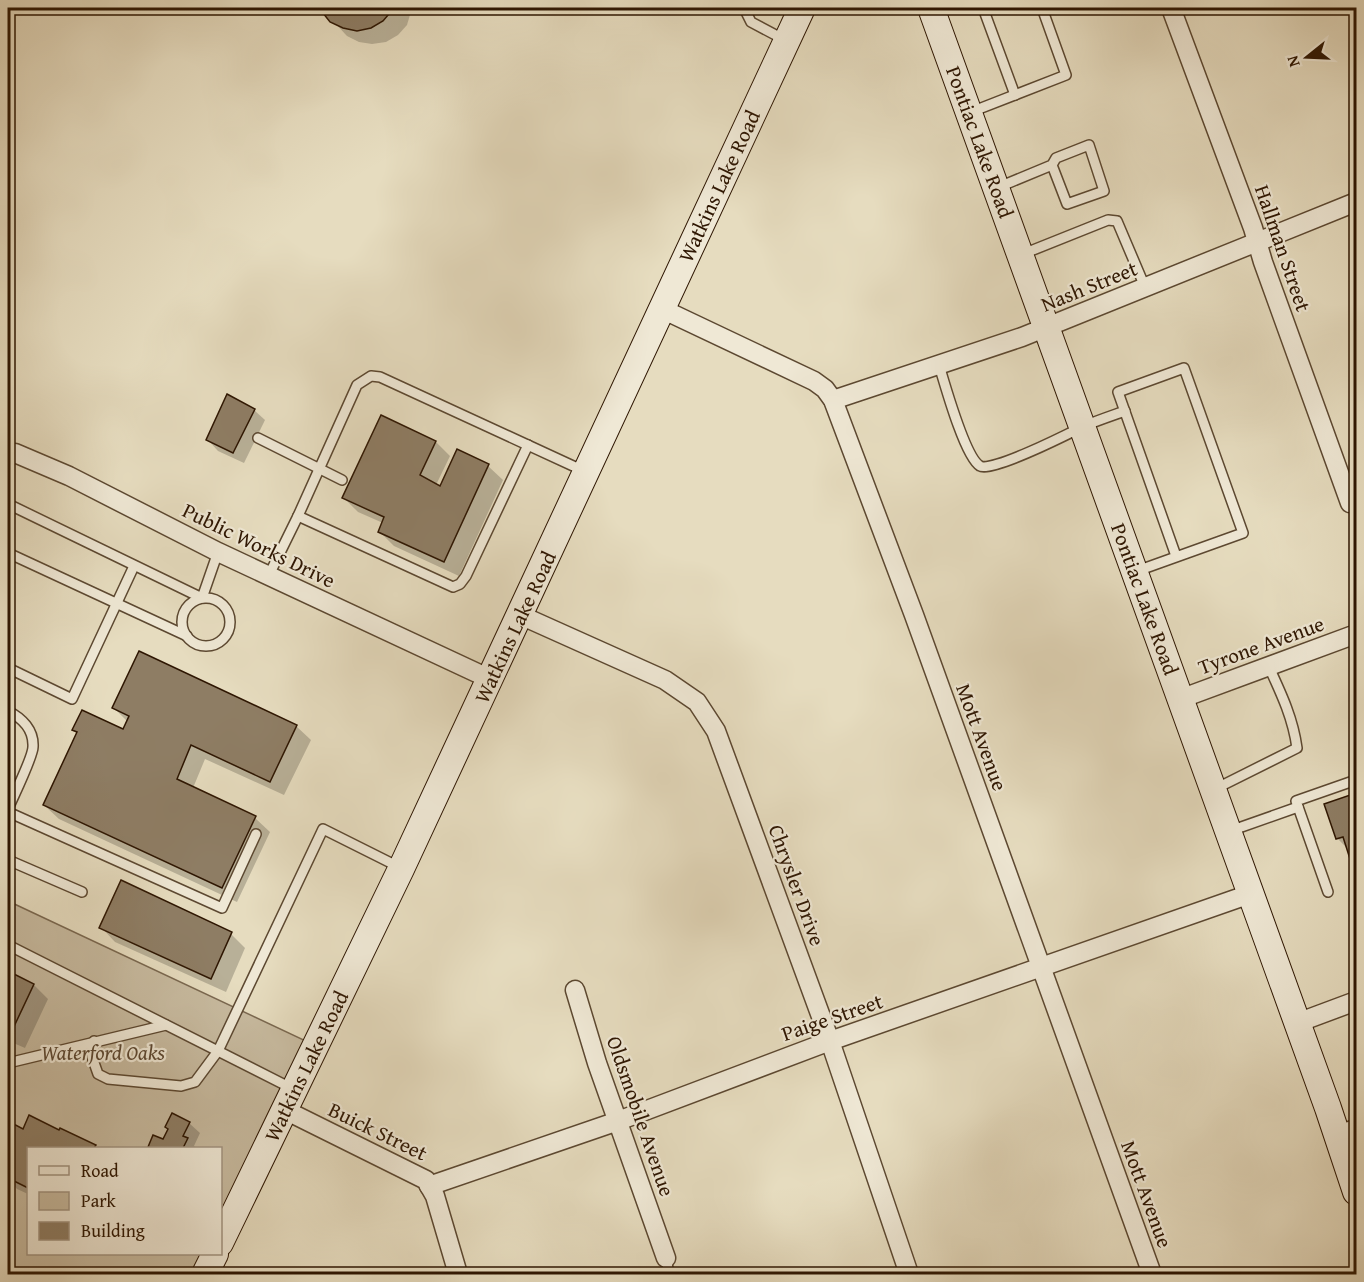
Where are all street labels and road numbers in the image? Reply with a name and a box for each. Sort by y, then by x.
street label: Pontiac Lake Road [938,62,1022,223]
street label: Watkins Lake Road [670,104,768,267]
street label: Hallman Street [1247,180,1319,316]
street label: Nash Street [1036,252,1142,319]
street label: Public Works Drive [177,495,341,595]
street label: Pontiac Lake Road [1103,519,1187,680]
street label: Watkins Lake Road [466,545,564,708]
street label: Tyrone Avenue [1194,608,1328,682]
street label: Mott Avenue [948,679,1016,795]
street label: Chrysler Drive [761,820,833,950]
street label: Watkins Lake Road [256,985,356,1147]
street label: Paige Street [777,985,887,1049]
street label: Oldsmobile Avenue [599,1032,683,1200]
street label: Buick Street [323,1094,433,1169]
street label: Mott Avenue [1113,1136,1181,1252]

